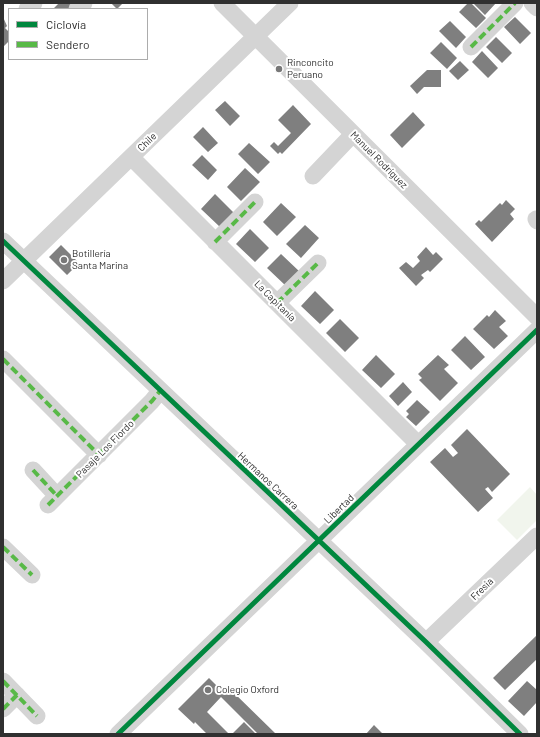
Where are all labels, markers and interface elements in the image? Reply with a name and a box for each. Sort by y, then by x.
legend [8,8,148,60]
text: Ciclovía [46,17,86,31]
text: Sendero [46,37,90,51]
place label: Rinconcito Peruano [287,57,334,80]
marker: Rinconcito Peruano [274,64,284,74]
street label: Manuel Rodríguez [348,129,410,191]
street label: Chile [135,130,159,154]
place label: Botillería Santa Marina [72,248,128,272]
marker: Botillería Santa Marina [59,255,69,265]
street label: La Capitanía [252,278,298,324]
street label: Pasaje Los Fiordo [74,418,136,480]
street label: Hermanos Carrera [235,450,301,512]
street label: Libertad [322,492,356,526]
street label: Fresia [468,575,496,603]
place label: Colegio Oxford [216,684,279,696]
marker: Colegio Oxford [203,685,213,695]

